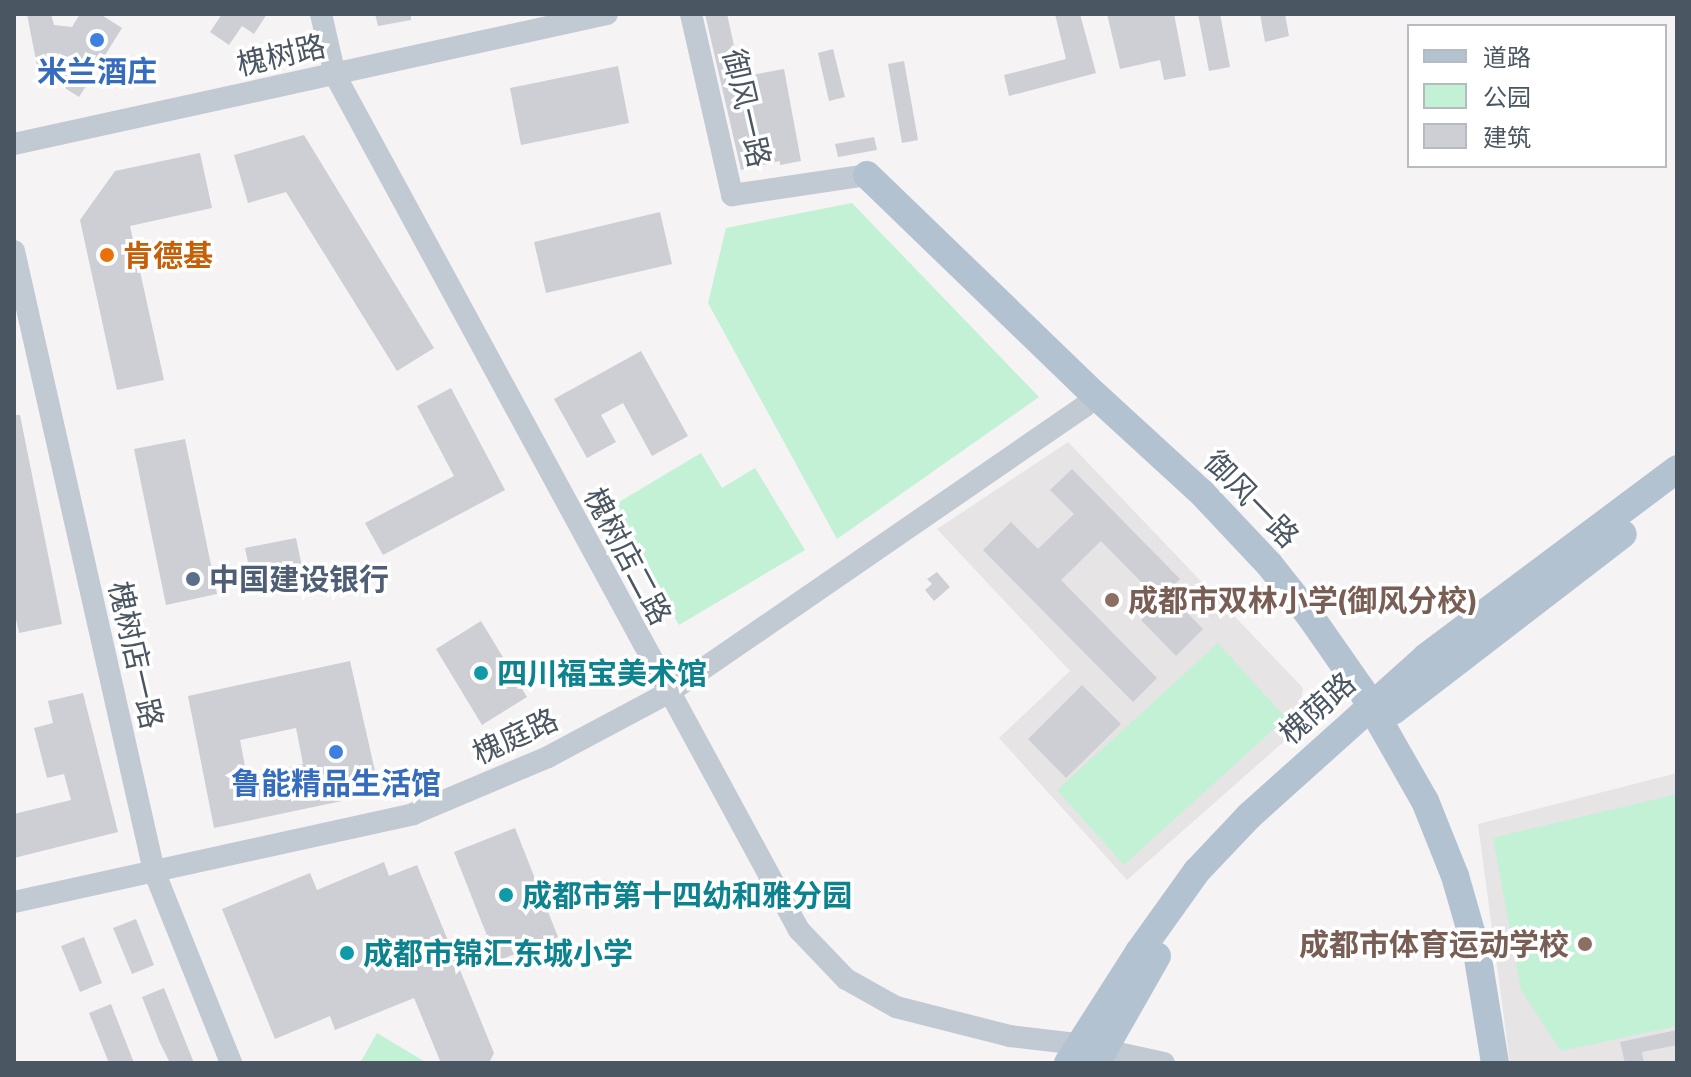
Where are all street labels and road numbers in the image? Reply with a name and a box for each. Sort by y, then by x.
street label: 槐树路 [233,27,329,83]
street label: 御风一路 [716,45,778,171]
street label: 御风一路 [1197,443,1307,555]
street label: 槐树店二路 [577,481,679,631]
street label: 槐树店一路 [102,578,170,732]
street label: 槐荫路 [1272,665,1362,751]
street label: 槐庭路 [467,701,563,771]

